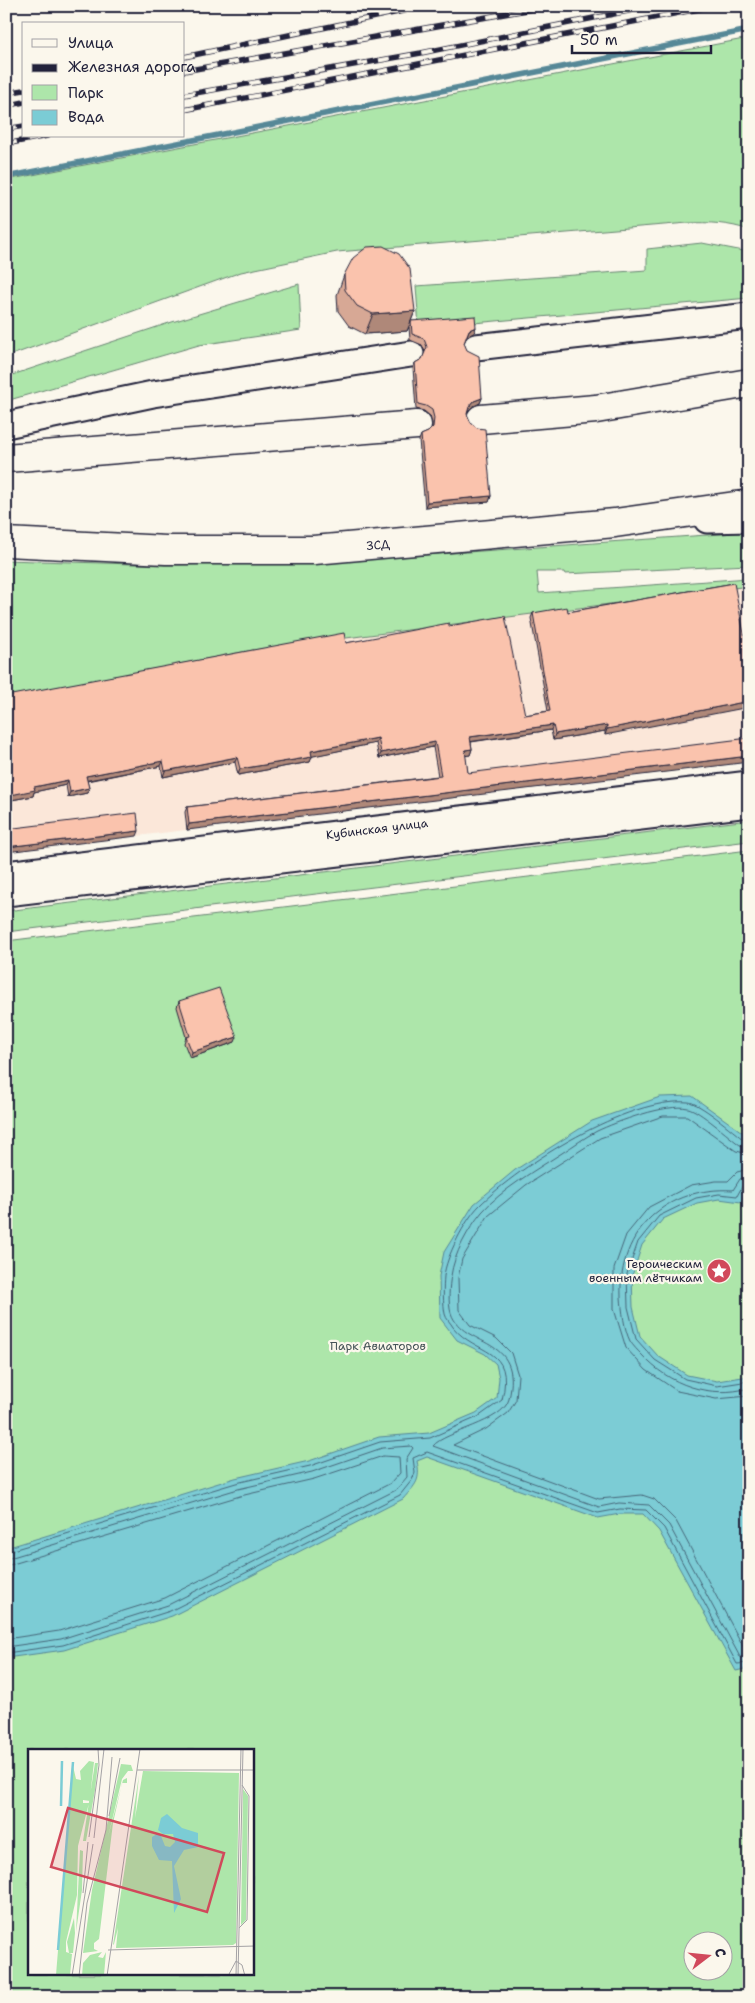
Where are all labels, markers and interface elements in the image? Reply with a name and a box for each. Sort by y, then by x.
legend [22,22,185,138]
scale bar [572,22,711,54]
text: 50 m [580,30,618,50]
text: Улица [68,33,114,53]
text: Железная дорога [68,57,196,77]
text: Парк [68,83,104,103]
text: Вода [68,107,105,127]
street label: ЗСД [366,536,390,554]
street label: Кубинская улица [325,815,429,843]
place label: Героическим военным лётчикам [589,1256,702,1286]
place icon: Героическим военным лётчикам [706,1258,732,1284]
park label: Парк Авиаторов [330,1338,426,1354]
inset map [28,1749,254,1976]
north arrow [682,1930,732,1980]
text: С [711,1946,730,1959]

